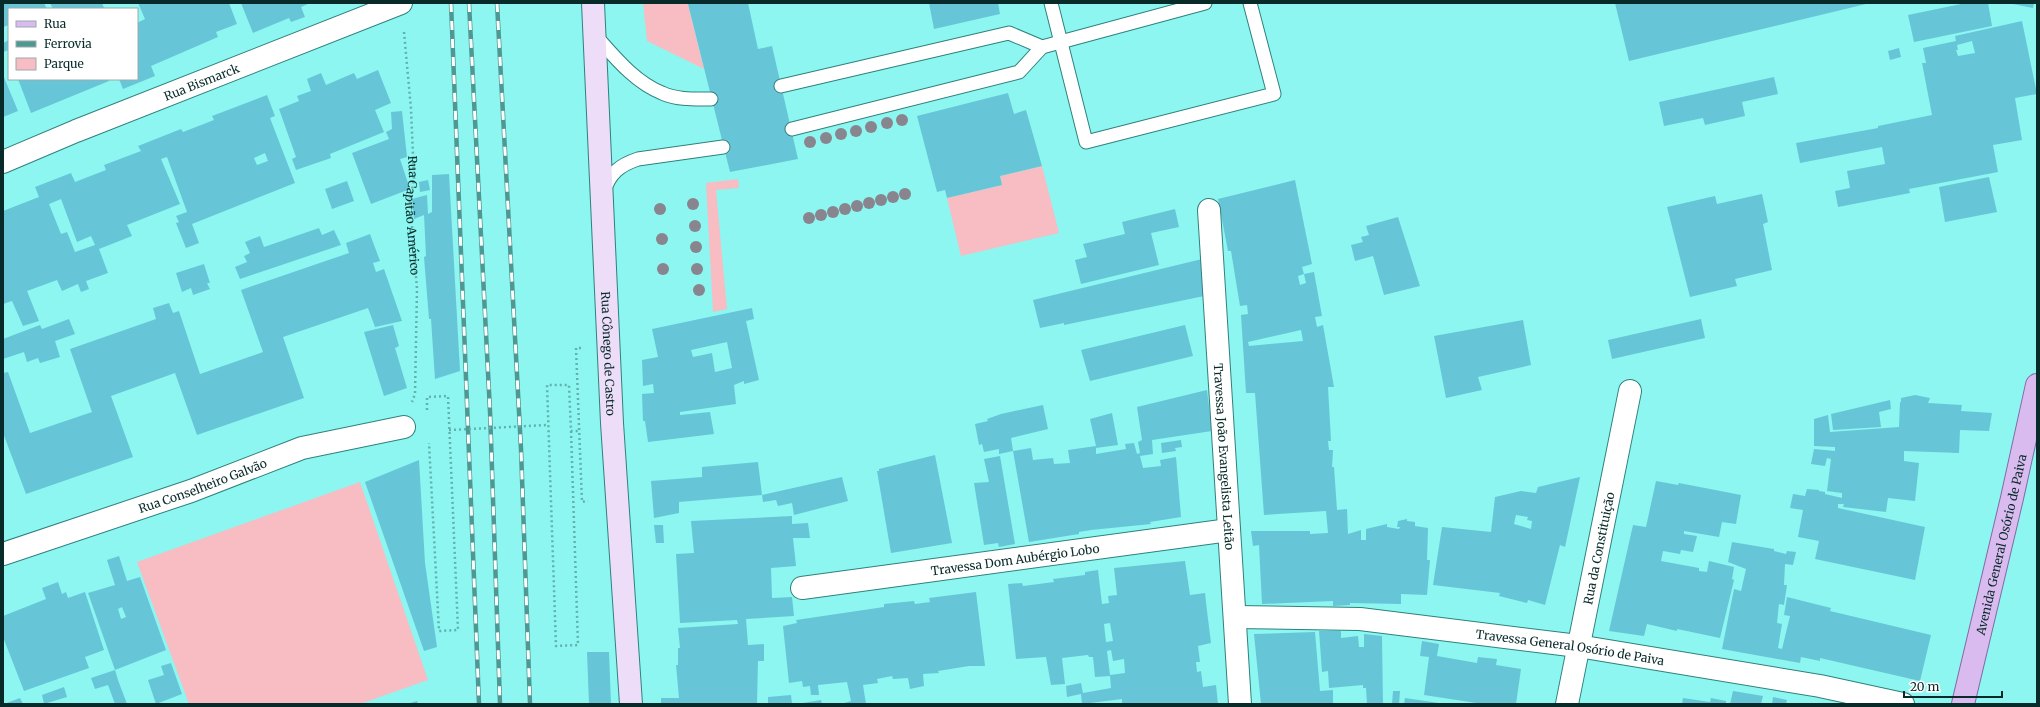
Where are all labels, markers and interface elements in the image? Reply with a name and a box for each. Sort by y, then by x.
legend [8,8,138,80]
text: Rua [44,16,67,31]
text: Ferrovia [44,36,92,51]
text: Parque [44,56,84,71]
street label: Rua Bismarck [161,60,242,103]
street label: Rua Capitão Américo [403,155,423,276]
street label: Rua Cônego de Castro [599,291,619,416]
street label: Travessa João Evangelista Leitão [1211,363,1238,550]
street label: Avenida General Osório de Paiva [1972,452,2029,637]
street label: Rua Conselheiro Galvão [136,455,269,516]
street label: Rua da Constituição [1580,491,1617,606]
street label: Travessa Dom Aubérgio Lobo [930,540,1100,578]
street label: Travessa General Osório de Paiva [1475,626,1666,668]
scale bar [1904,673,2002,699]
text: 20 m [1910,679,1939,694]

